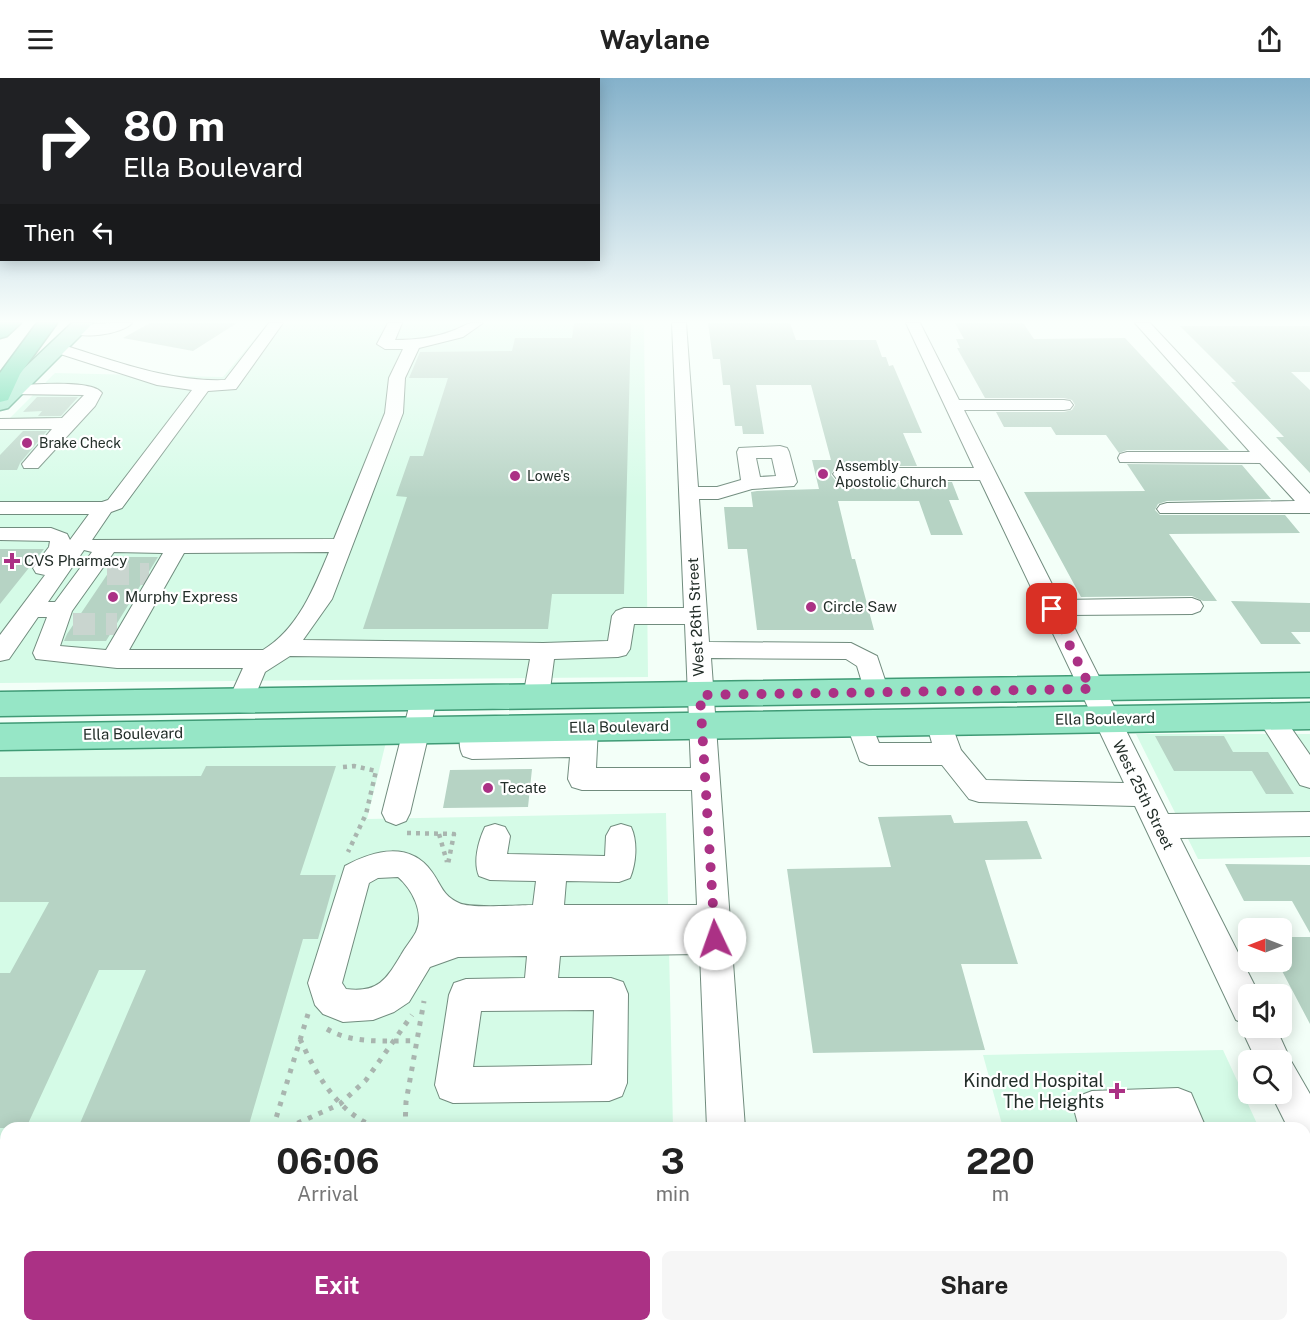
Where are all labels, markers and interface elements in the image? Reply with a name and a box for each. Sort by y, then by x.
icon: menu [24,23,57,56]
text: Waylane [600,23,710,55]
icon: share [1253,23,1286,56]
text: 80 m [123,101,225,150]
icon: right [24,102,102,180]
text: Ella Boulevard [123,151,303,183]
icon: left [87,216,120,249]
text: Then [24,220,75,246]
place label: Brake Check [39,435,121,451]
marker: Brake Check [20,436,34,450]
place label: Assembly Apostolic Church [835,458,947,490]
marker: Assembly Apostolic Church [816,467,830,481]
place label: Lowe's [527,468,570,484]
marker: Lowe's [508,469,522,483]
place label: CVS Pharmacy [24,552,127,569]
marker: CVS Pharmacy [5,554,19,568]
street label: West 26th Street [684,557,707,677]
pin [1026,583,1077,634]
place label: Murphy Express [125,588,238,605]
marker: Murphy Express [106,590,120,604]
icon: arrive [1035,592,1068,625]
place label: Circle Saw [823,598,897,615]
marker: Circle Saw [804,600,818,614]
street label: Ella Boulevard [1055,709,1155,728]
street label: Ella Boulevard [569,717,669,736]
street label: Ella Boulevard [83,724,183,743]
street label: West 25th Street [1110,737,1177,852]
place label: Tecate [500,779,547,796]
marker: Tecate [481,781,495,795]
position arrow [683,907,747,971]
north arrow [1238,918,1292,972]
map controls [1238,918,1292,1104]
button: sound [1238,984,1292,1038]
button: search [1238,1050,1292,1104]
place label: Kindred Hospital The Heights [963,1070,1104,1112]
marker: Kindred Hospital The Heights [1108,1082,1126,1100]
text: 06:06 [276,1140,380,1182]
text: 3 [661,1140,685,1182]
text: 220 [966,1140,1035,1182]
text: Arrival [297,1182,359,1206]
text: min [656,1182,690,1206]
text: m [992,1182,1009,1206]
button: Exit [24,1251,650,1320]
button: Share [662,1251,1287,1320]

